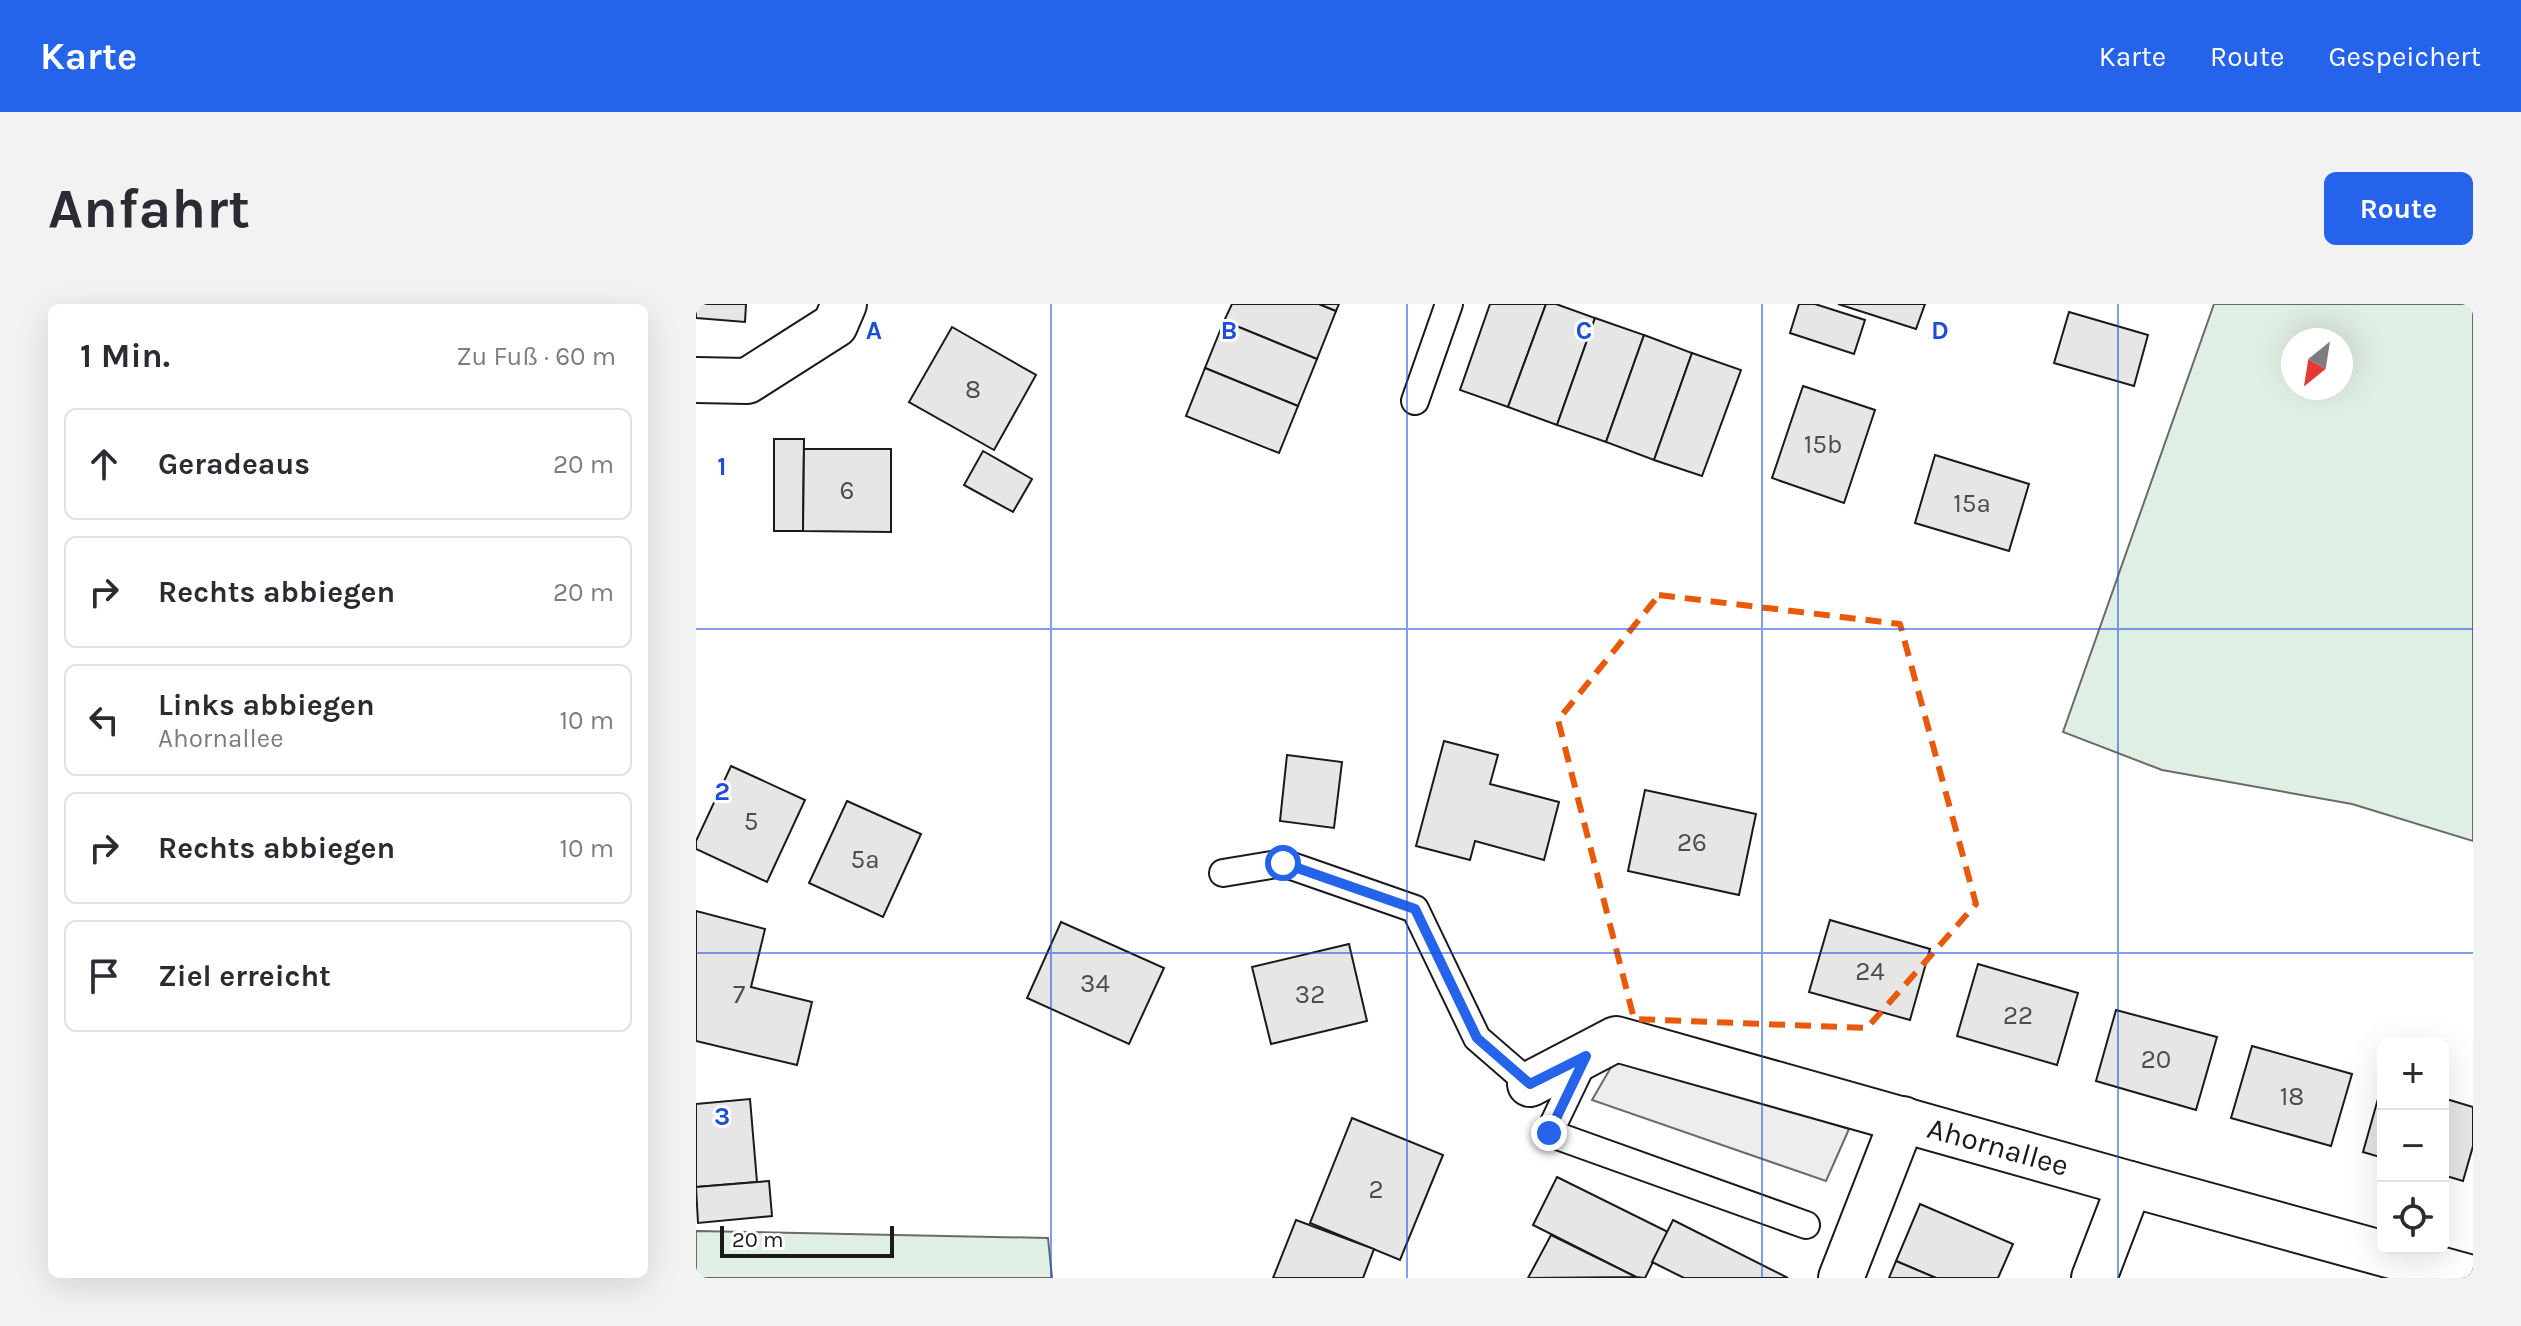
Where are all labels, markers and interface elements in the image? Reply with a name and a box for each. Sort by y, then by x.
text: Karte [40,34,137,79]
text: Karte [2099,40,2166,73]
text: Route [2210,40,2284,73]
text: Gespeichert [2328,40,2481,73]
button: Route [2324,172,2473,245]
text: Anfahrt [48,176,250,241]
text: A [866,315,882,346]
text: B [1221,315,1237,346]
text: C [1576,315,1592,346]
text: D [1931,315,1949,346]
north arrow [2281,328,2353,400]
text: 1 Min. [80,336,170,376]
text: Zu Fuß · 60 m [456,341,616,372]
house number: 8 [965,374,981,405]
house number: 15b [1804,429,1842,460]
icon: ahead [82,442,126,486]
text: Geradeaus [158,446,310,482]
text: 20 m [553,449,614,480]
text: 1 [717,451,727,482]
house number: 6 [840,475,854,506]
house number: 15a [1953,488,1991,519]
icon: right [82,570,126,614]
text: Rechts abbiegen [158,574,395,610]
text: 20 m [553,577,614,608]
text: Links abbiegen [158,687,375,723]
icon: left [82,698,126,742]
text: 10 m [559,705,614,736]
text: Ahornallee [158,723,284,754]
text: 2 [714,776,730,807]
house number: 5 [744,806,758,837]
icon: right [82,826,126,870]
house number: 26 [1677,827,1707,858]
text: Rechts abbiegen [158,830,395,866]
text: 10 m [559,833,614,864]
house number: 5a [851,844,880,875]
route start [1265,845,1301,881]
icon: arrive [82,954,126,998]
house number: 24 [1855,956,1885,987]
text: Ziel erreicht [158,958,331,994]
house number: 34 [1080,968,1110,999]
house number: 7 [733,979,745,1010]
house number: 32 [1295,979,1325,1010]
house number: 22 [2003,1000,2033,1031]
map controls [2377,1038,2449,1254]
button: + [2377,1038,2449,1110]
house number: 20 [2141,1044,2171,1075]
house number: 18 [2280,1081,2304,1112]
text: 3 [714,1101,730,1132]
street label: Ahornallee [1923,1110,2073,1184]
button: − [2377,1110,2449,1182]
route end [1531,1115,1567,1151]
house number: 2 [1368,1174,1384,1205]
button: locate [2377,1182,2449,1254]
scale bar [720,1222,894,1258]
text: 20 m [732,1227,784,1253]

